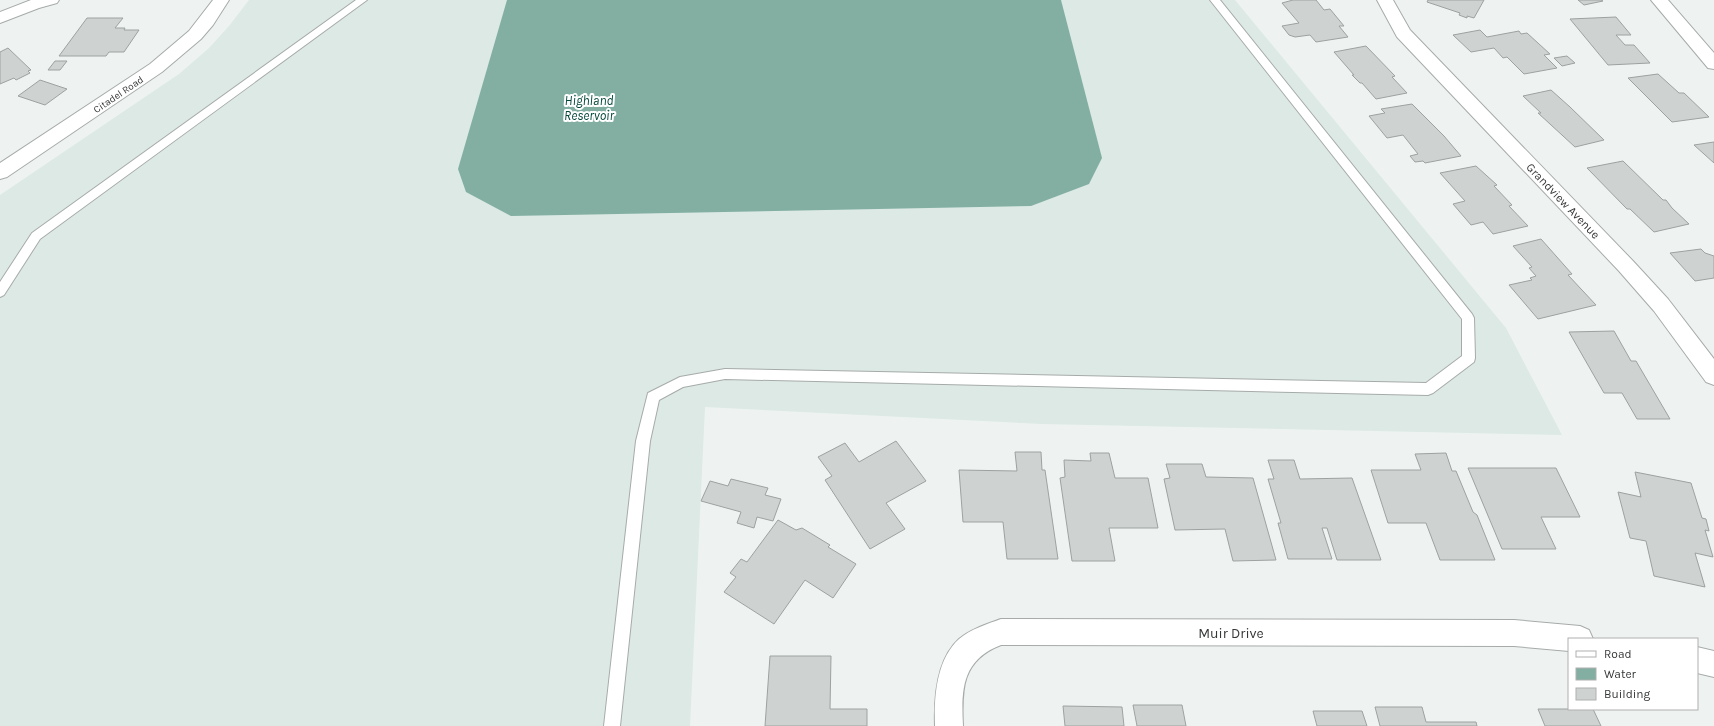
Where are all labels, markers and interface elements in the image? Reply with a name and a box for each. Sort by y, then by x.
street label: Citadel Road [91,74,146,116]
water label: Highland Reservoir [564,93,615,123]
street label: Grandview Avenue [1523,160,1603,242]
street label: Muir Drive [1198,625,1264,642]
legend [1568,638,1698,710]
text: Road [1604,647,1632,661]
text: Water [1604,667,1637,681]
text: Building [1604,687,1651,701]

